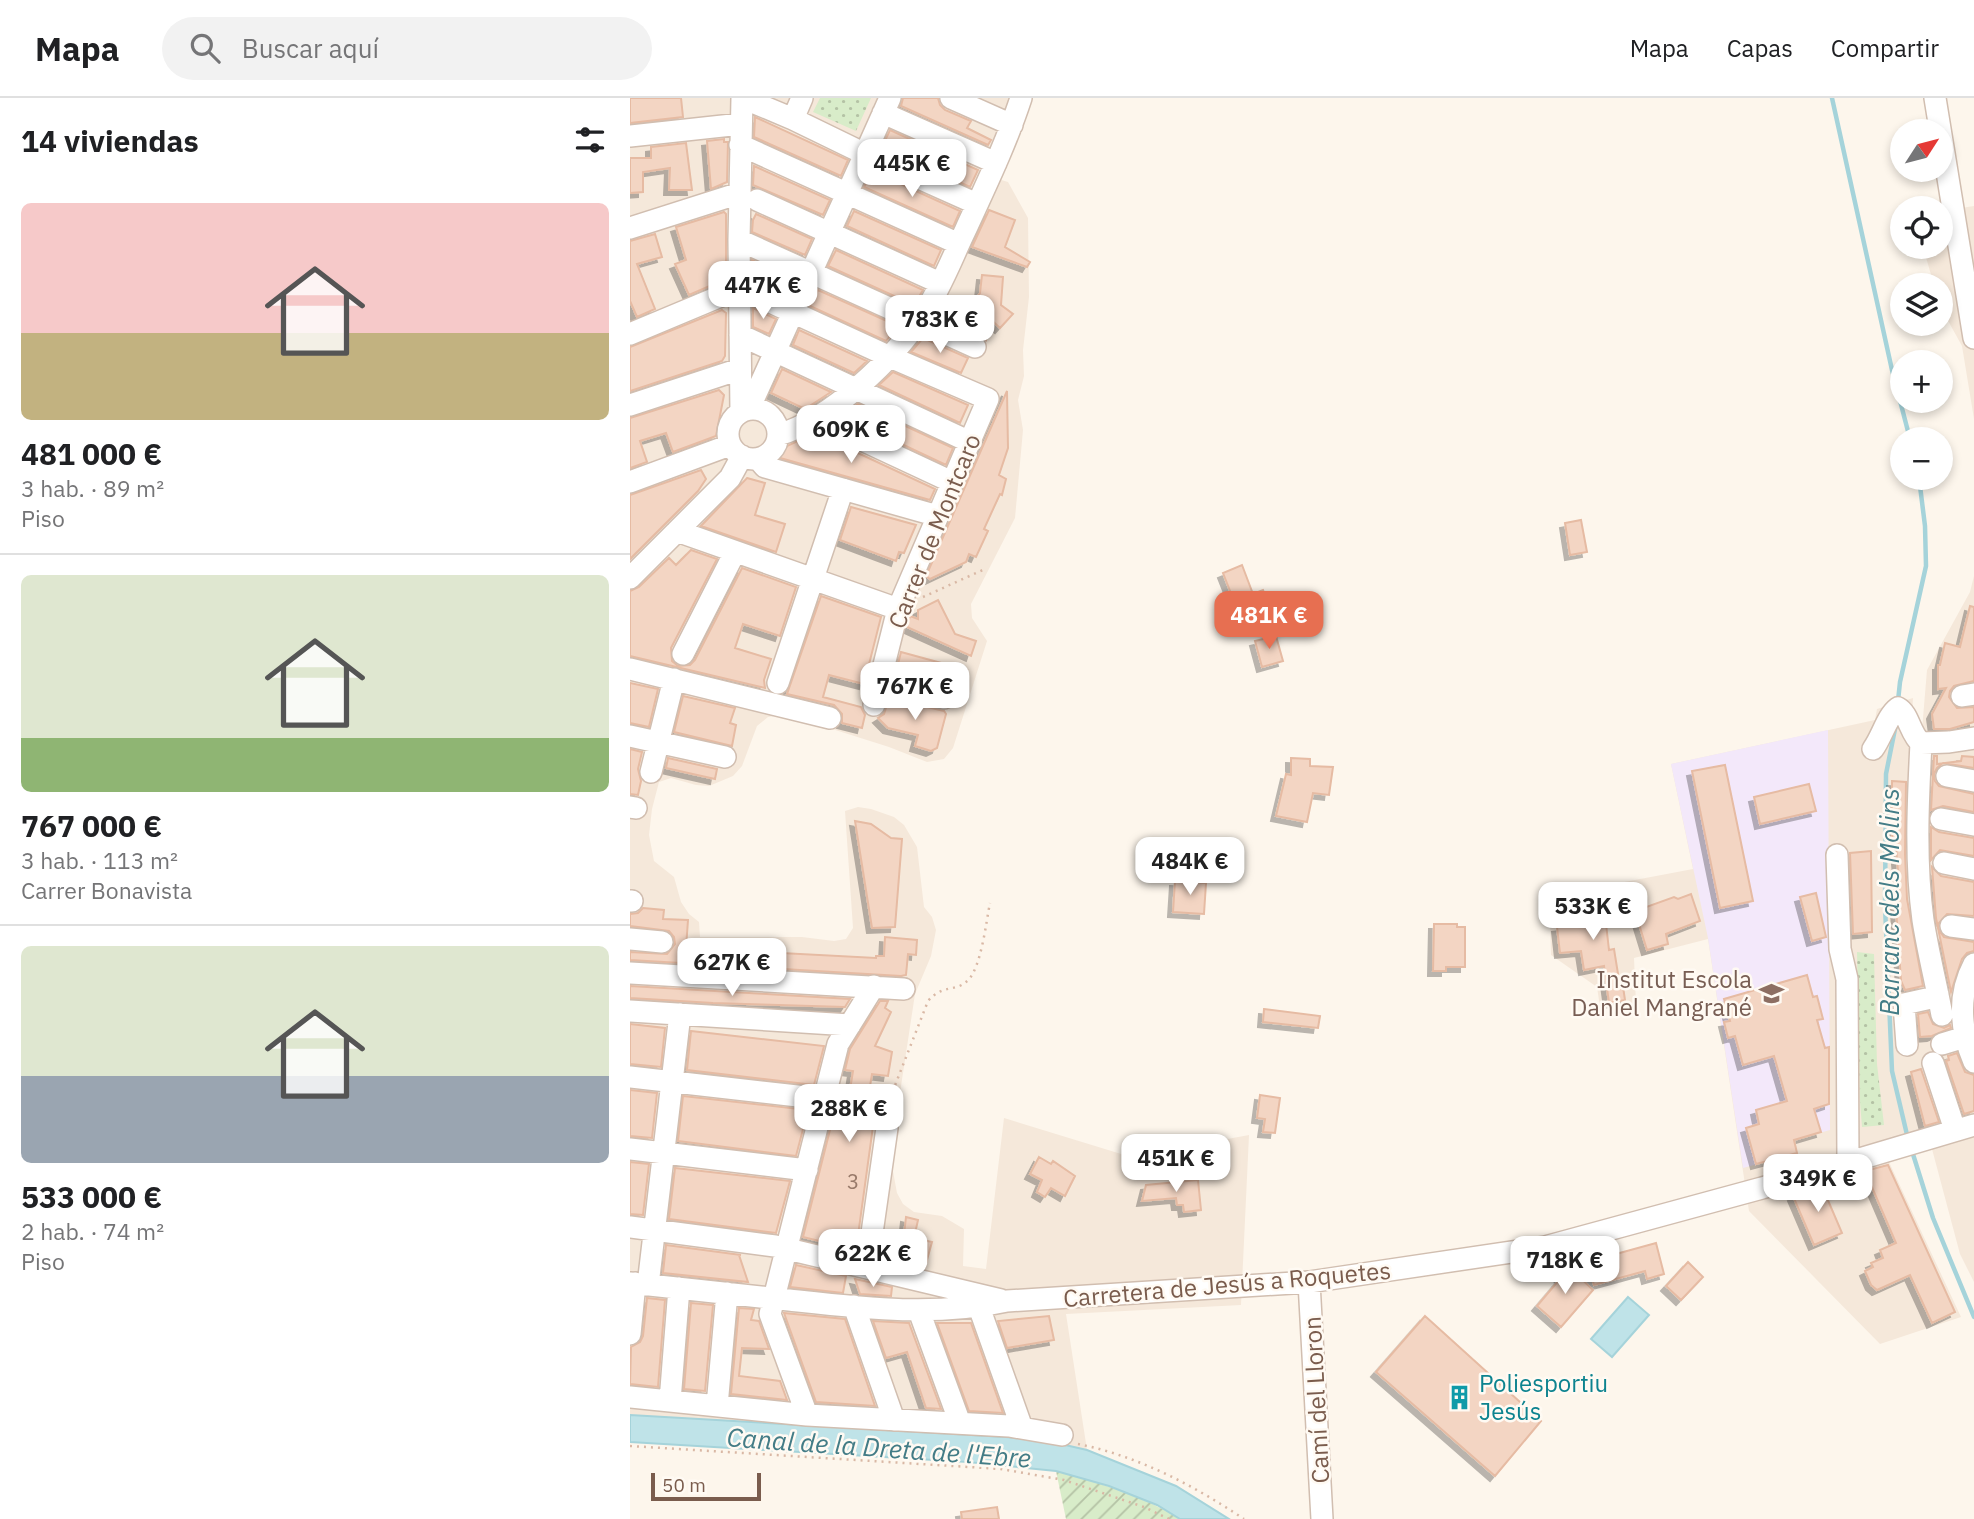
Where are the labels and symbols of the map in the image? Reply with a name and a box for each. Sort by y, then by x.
north arrow [1890,119,1953,182]
pin: 445K € [855,140,969,199]
pin: 447K € [706,262,820,321]
pin: 783K € [883,296,997,355]
pin: 609K € [794,406,908,465]
street label: Carrer de Montcaro [880,429,988,633]
pin: 481K € [1212,592,1326,651]
pin: 767K € [858,662,972,722]
water label: Barranc dels Molins [1872,788,1906,1016]
pin: 484K € [1133,838,1247,897]
pin: 533K € [1536,882,1650,942]
pin: 627K € [675,939,789,998]
place label: Institut Escola Daniel Mangrané [1571,963,1752,1023]
school or university icon: Institut Escola Daniel Mangrané [1758,979,1786,1007]
pin: 288K € [792,1084,906,1144]
pin: 451K € [1119,1134,1233,1194]
pin: 349K € [1761,1154,1875,1214]
house number: 3 [847,1167,859,1195]
pin: 622K € [816,1230,930,1289]
pin: 718K € [1508,1236,1622,1296]
street label: Carretera de Jesús a Roquetes [1062,1254,1392,1314]
street label: Camí del Lloron [1296,1316,1336,1484]
place label: Poliesportiu Jesús [1479,1367,1608,1427]
building icon: Poliesportiu Jesús [1445,1383,1473,1411]
water label: Canal de la Dreta de l'Ebre [726,1419,1032,1475]
scale bar [651,1470,761,1502]

